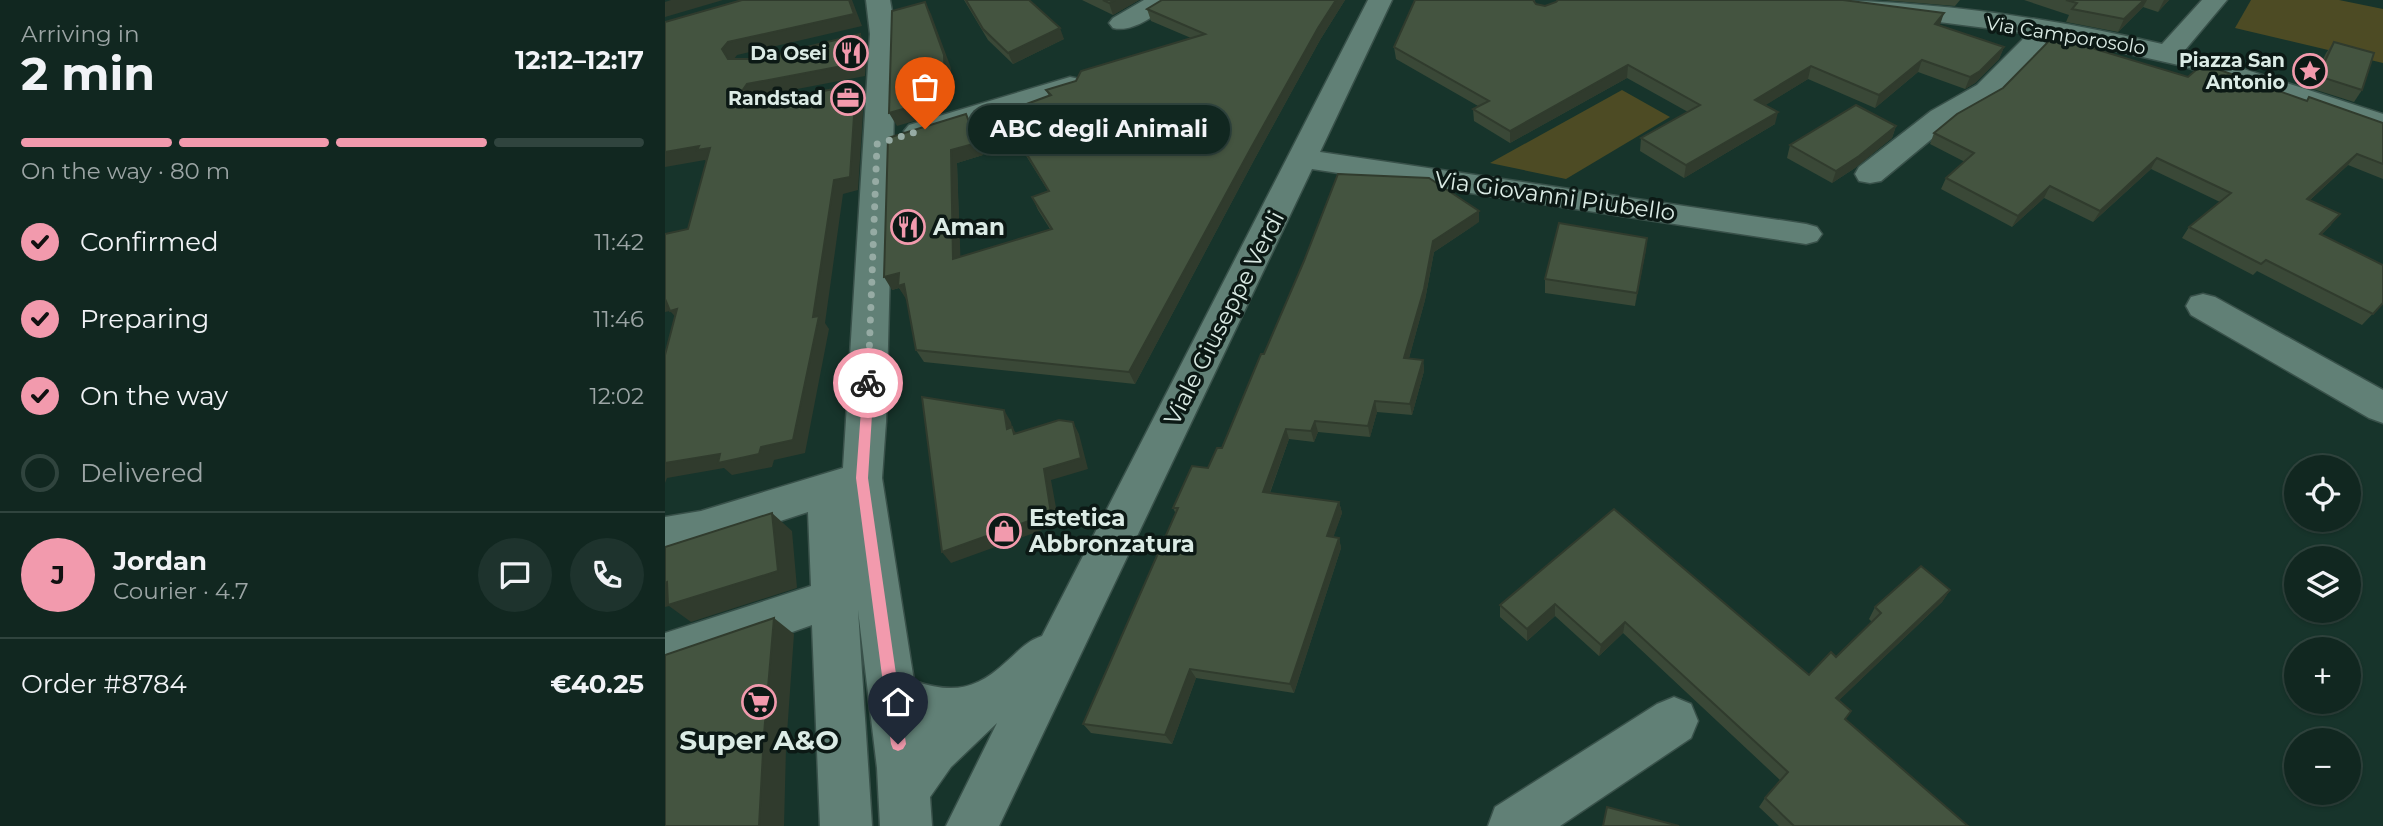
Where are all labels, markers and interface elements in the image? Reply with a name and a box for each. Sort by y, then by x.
street label: Via Camporosolo [1985,12,2147,59]
text: Arriving in [21,20,140,48]
restaurant icon: Da Osei [832,34,870,72]
place label: Da Osei [750,42,827,65]
text: 12:12–12:17 [515,44,644,76]
text: 2 min [21,45,155,102]
place label: Piazza San Antonio [2179,49,2285,94]
place icon: Piazza San Antonio [2291,52,2329,90]
pin [895,57,955,129]
icon: bag [906,68,944,106]
office icon: Randstad [829,79,867,117]
place label: Randstad [728,87,823,110]
callout: ABC degli Animali [967,104,1229,154]
text: ABC degli Animali [990,115,1208,143]
text: On the way · 80 m [21,157,230,185]
street label: Via Giovanni Piubello [1433,165,1677,227]
street label: Viale Giuseppe Verdi [1158,206,1290,430]
restaurant icon: Aman [889,208,927,246]
place label: Aman [932,213,1005,241]
icon: check [21,223,59,261]
text: Confirmed [80,226,219,258]
text: 11:42 [594,228,644,256]
icon: check [21,300,59,338]
text: Preparing [80,303,209,335]
text: 11:46 [593,305,644,333]
courier [833,348,903,418]
icon: bike [849,364,887,402]
icon: check [21,377,59,415]
text: On the way [80,380,228,412]
text: 12:02 [589,382,644,410]
map controls [2284,455,2361,805]
button: locate [2284,455,2361,532]
text: Delivered [80,457,204,489]
place label: Estetica Abbronzatura [1028,504,1195,558]
shop icon: Estetica Abbronzatura [985,512,1023,550]
button: chat [478,538,552,612]
button: phone [570,538,644,612]
text: Jordan [113,545,207,577]
button: layers [2284,546,2361,623]
text: J [51,559,65,591]
text: Courier · 4.7 [113,577,249,605]
button: + [2284,637,2361,714]
text: Order #8784 [21,668,187,700]
text: €40.25 [550,668,644,700]
pin [868,672,928,744]
supermarket icon: Super A&O [740,683,778,721]
icon: home [879,683,917,721]
place label: Super A&O [679,723,839,757]
button: − [2284,728,2361,805]

